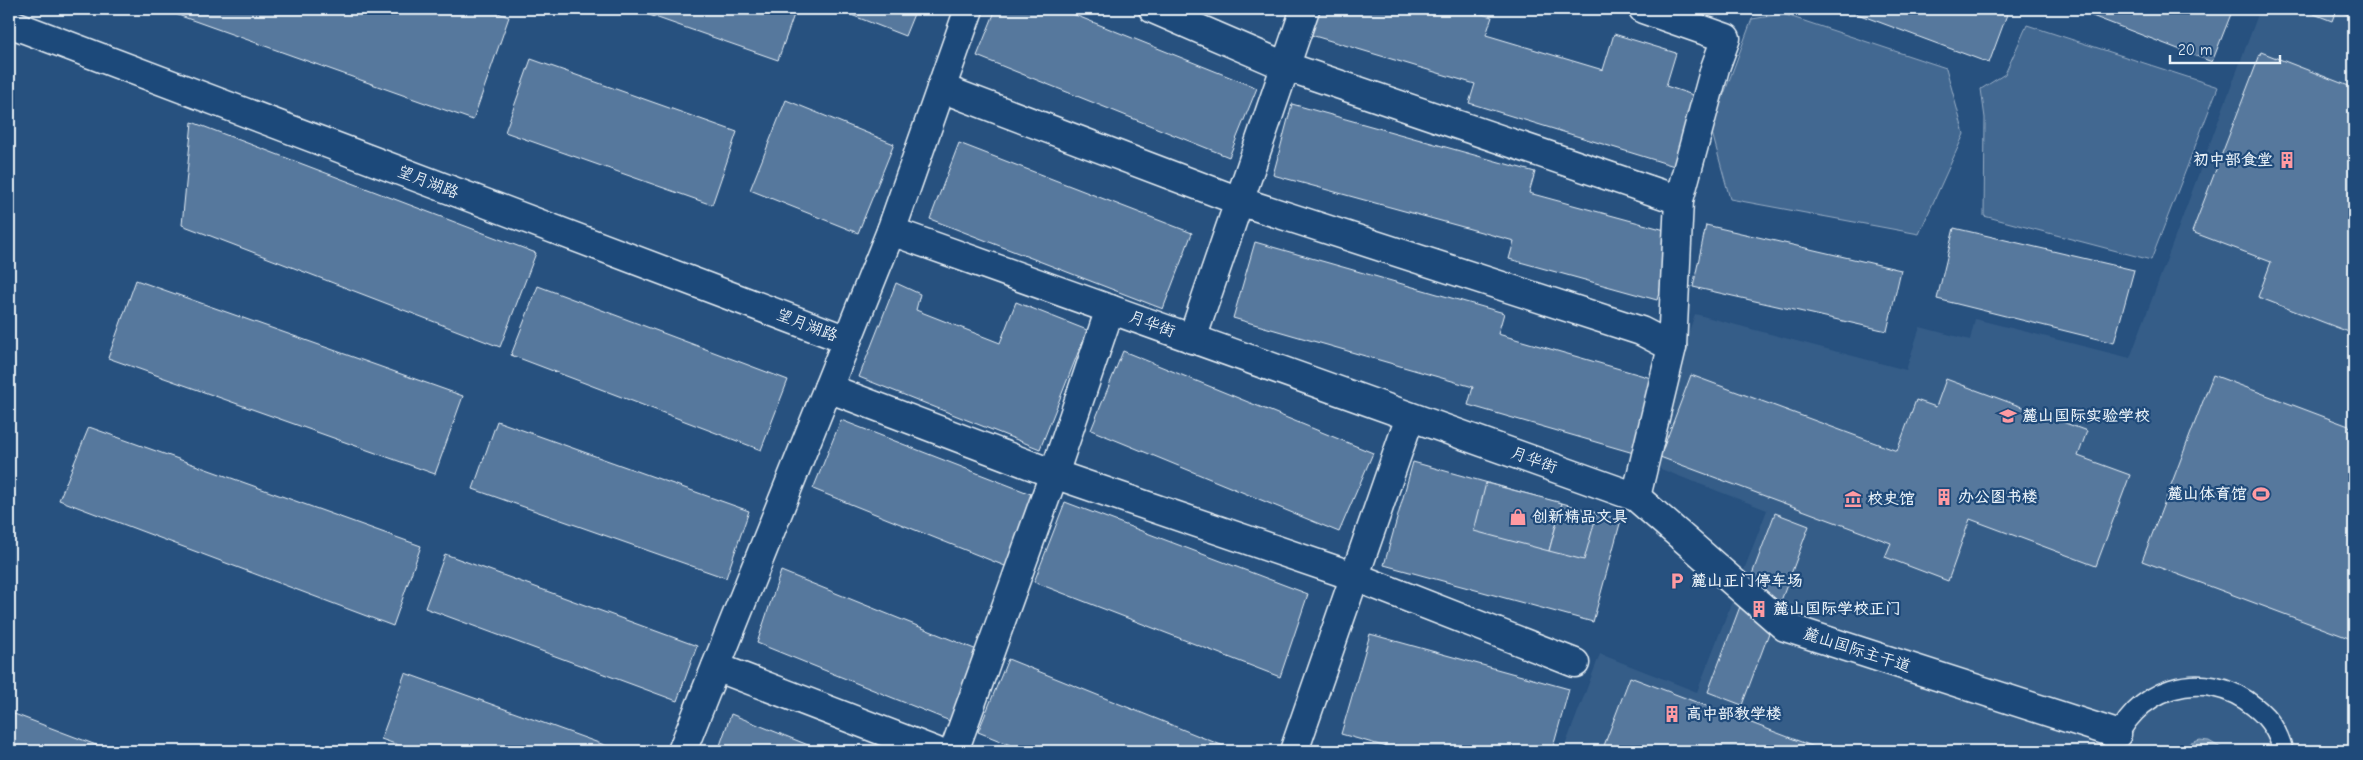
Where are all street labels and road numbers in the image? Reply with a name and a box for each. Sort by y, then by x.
street label: 望月湖路 [395,162,461,202]
street label: 望月湖路 [774,305,840,345]
street label: 月华街 [1126,307,1178,341]
street label: 月华街 [1508,443,1560,477]
street label: 麓山国际主干道 [1801,624,1913,676]

